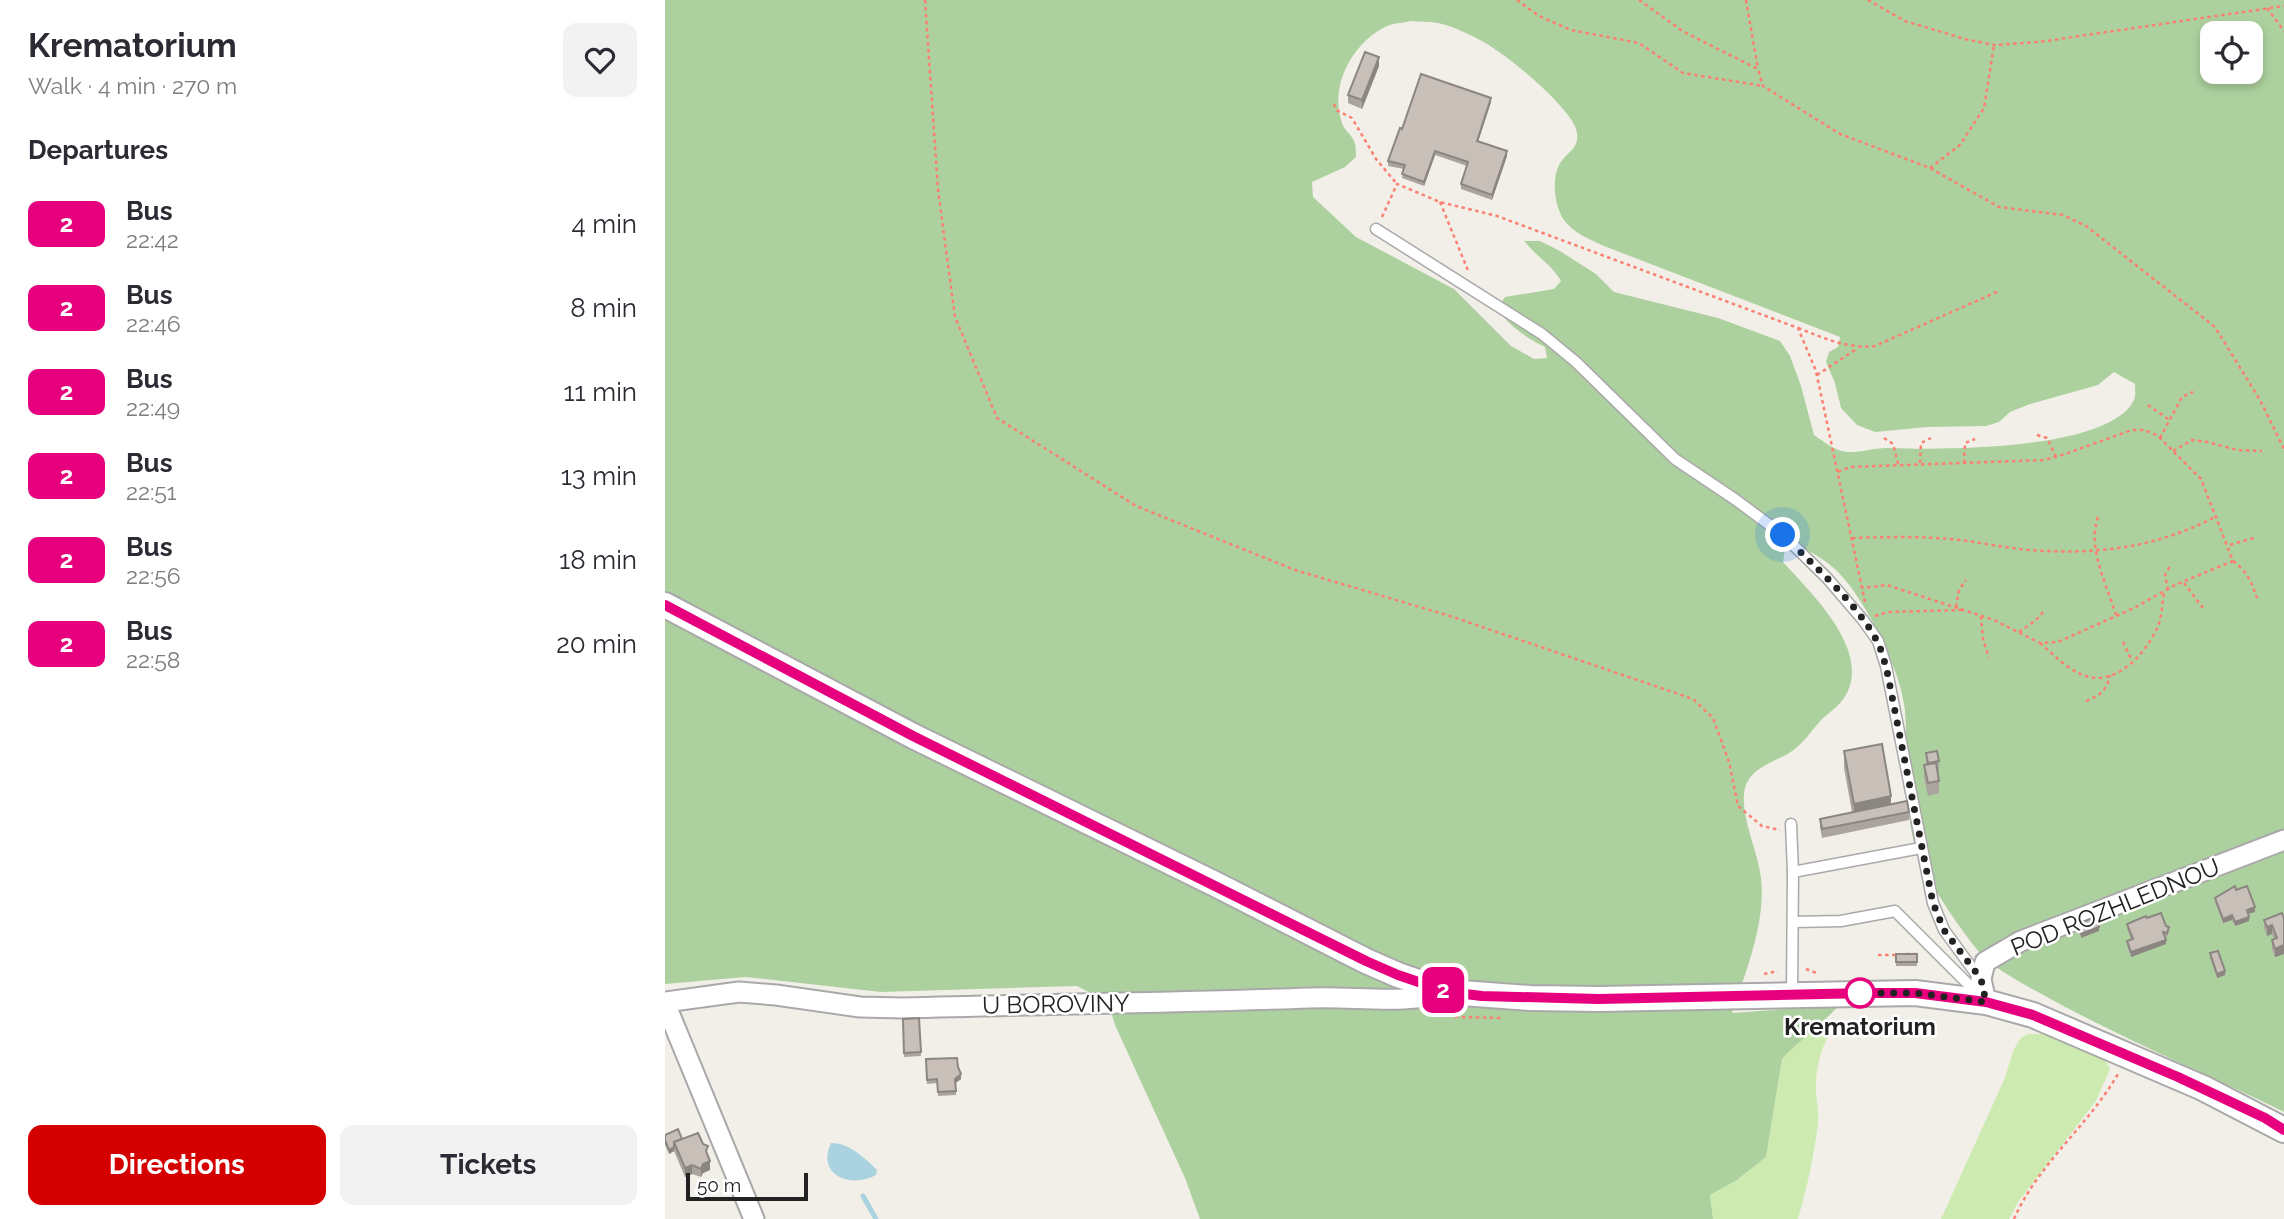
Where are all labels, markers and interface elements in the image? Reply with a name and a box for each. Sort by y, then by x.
map controls [2200,21,2263,84]
button: locate [2200,21,2263,84]
button: heart [563,23,637,97]
text: Krematorium [28,26,237,65]
text: Walk · 4 min · 270 m [28,72,237,99]
text: Departures [28,135,168,165]
text: Bus [126,196,173,226]
text: 2 [60,209,73,238]
text: 4 min [571,209,637,239]
text: 22:42 [126,226,179,253]
text: Bus [126,280,173,310]
text: 2 [60,293,73,322]
text: 8 min [570,293,637,323]
text: 22:46 [126,310,181,337]
text: Bus [126,364,173,394]
text: 2 [60,377,73,406]
text: 11 min [563,377,637,407]
text: 22:49 [126,394,180,421]
text: Bus [126,448,173,478]
text: 2 [60,461,73,490]
text: 13 min [561,461,637,491]
text: 22:51 [126,478,177,505]
your location [1765,517,1800,552]
text: Bus [126,532,173,562]
text: 2 [60,545,73,574]
text: 18 min [559,545,637,575]
text: 22:56 [126,562,181,589]
text: Bus [126,616,173,646]
text: 2 [60,629,73,658]
text: 20 min [556,629,637,659]
text: 22:58 [126,646,180,673]
street label: POD ROZHLEDNOU [2006,852,2224,962]
line badge: 2 [1420,967,1466,1013]
text: 2 [1436,975,1450,1004]
marker: Krematorium [1845,978,1875,1008]
street label: U BOROVINY [982,988,1130,1020]
place label: Krematorium [1784,1012,1936,1041]
button: Directions [28,1125,326,1205]
button: Tickets [340,1125,637,1205]
scale bar [686,1170,809,1202]
text: 50 m [697,1174,741,1196]

